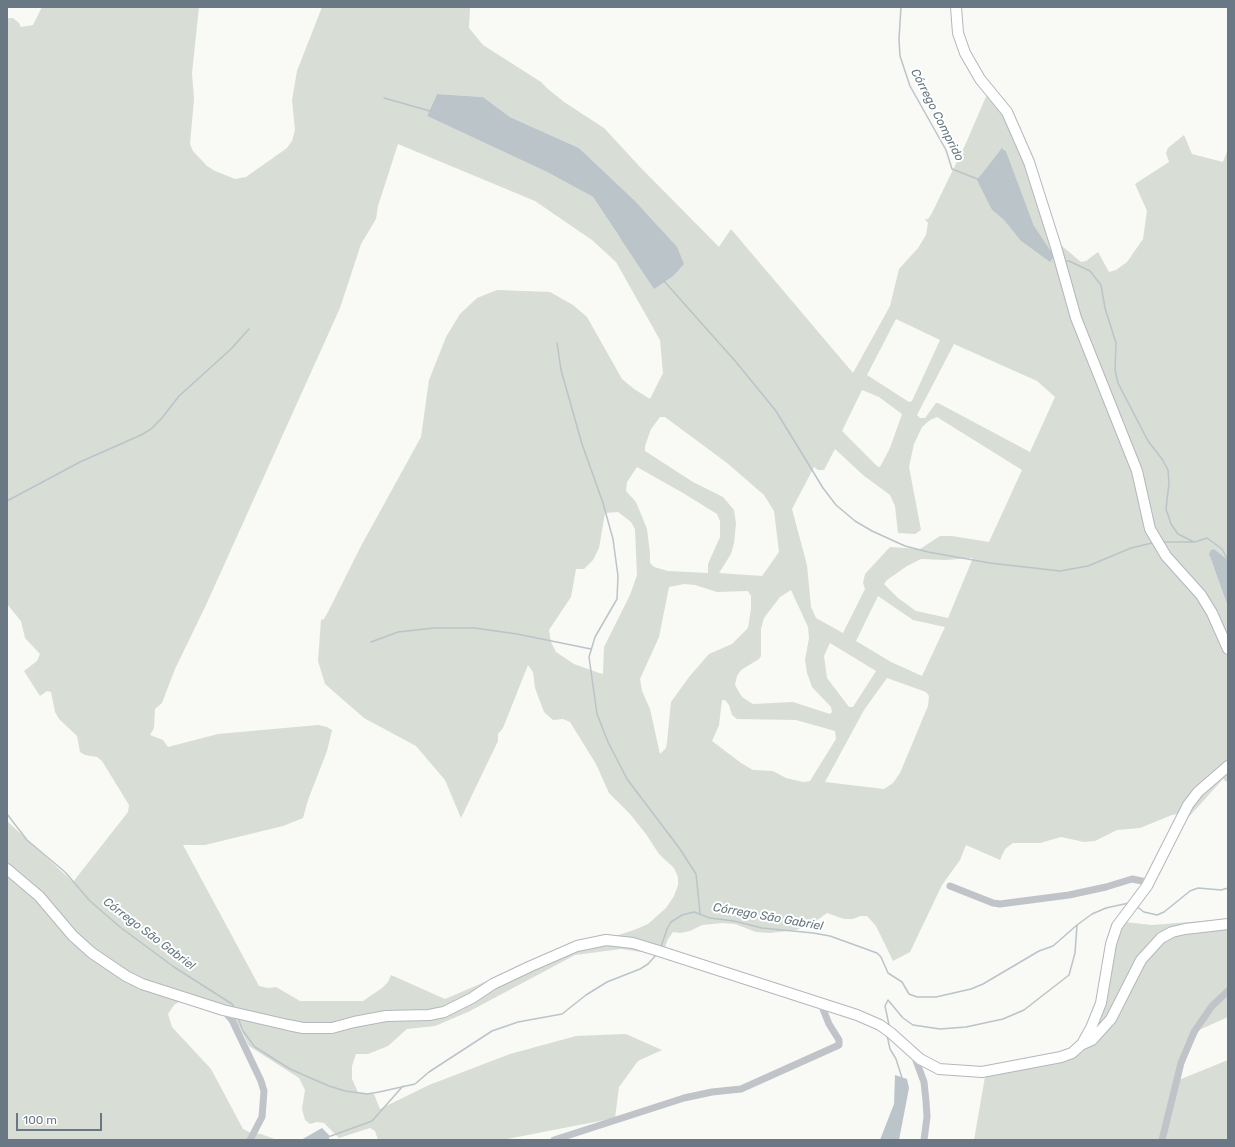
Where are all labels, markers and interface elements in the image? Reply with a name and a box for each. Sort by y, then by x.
water label: Córrego Comprido [907,66,967,164]
water label: Córrego São Gabriel [100,895,198,973]
water label: Córrego São Gabriel [712,900,824,934]
scale bar [18,1105,104,1131]
text: 100 m [23,1113,57,1127]

